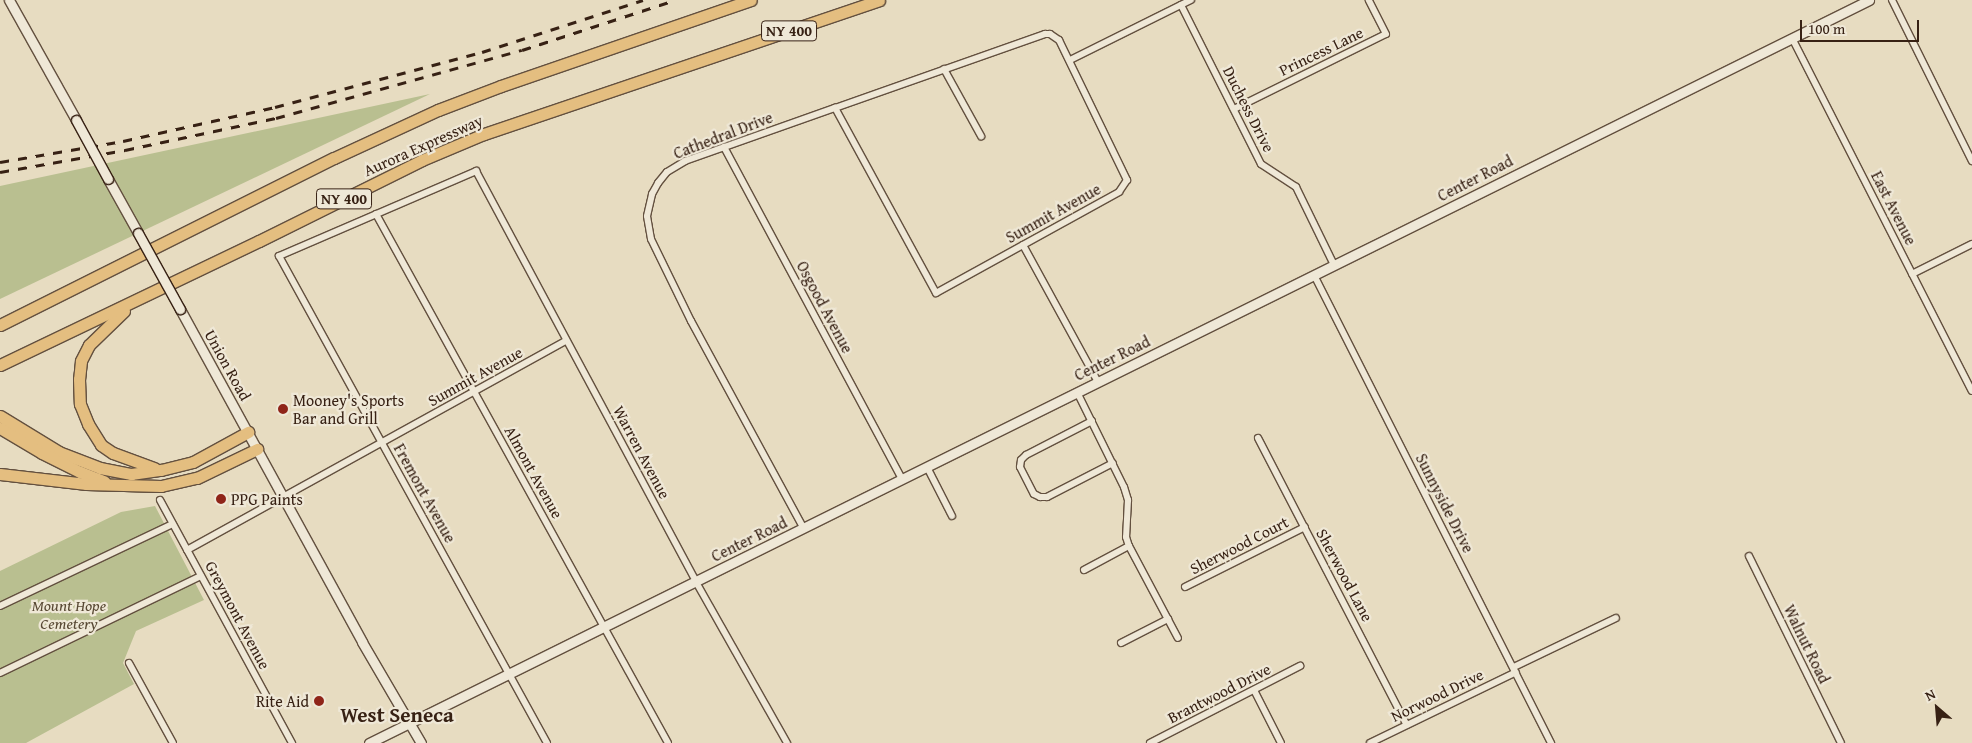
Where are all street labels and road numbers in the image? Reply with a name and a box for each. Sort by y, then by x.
road number: NY 400 [760,18,818,44]
street label: Princess Lane [1276,22,1366,80]
street label: Duchess Drive [1219,63,1279,155]
street label: Cathedral Drive [671,107,775,163]
street label: Aurora Expressway [360,110,486,180]
street label: Center Road [1434,151,1516,205]
street label: East Avenue [1867,168,1921,248]
street label: Summit Avenue [1002,179,1104,247]
road number: NY 400 [315,186,373,212]
street label: Osgood Avenue [793,258,857,356]
street label: Union Road [201,326,255,404]
street label: Center Road [1071,331,1153,385]
street label: Summit Avenue [424,342,526,410]
street label: Warren Avenue [609,402,675,502]
street label: Almont Avenue [501,422,567,522]
street label: Fremont Avenue [390,440,460,546]
street label: Sunnyside Drive [1412,450,1478,556]
street label: Center Road [708,512,790,566]
street label: Sherwood Court [1186,512,1292,578]
street label: Sherwood Lane [1313,525,1377,625]
street label: Greymont Avenue [201,558,275,672]
street label: Walnut Road [1780,601,1834,687]
street label: Brantwood Drive [1164,659,1274,727]
street label: Norwood Drive [1388,664,1486,726]

